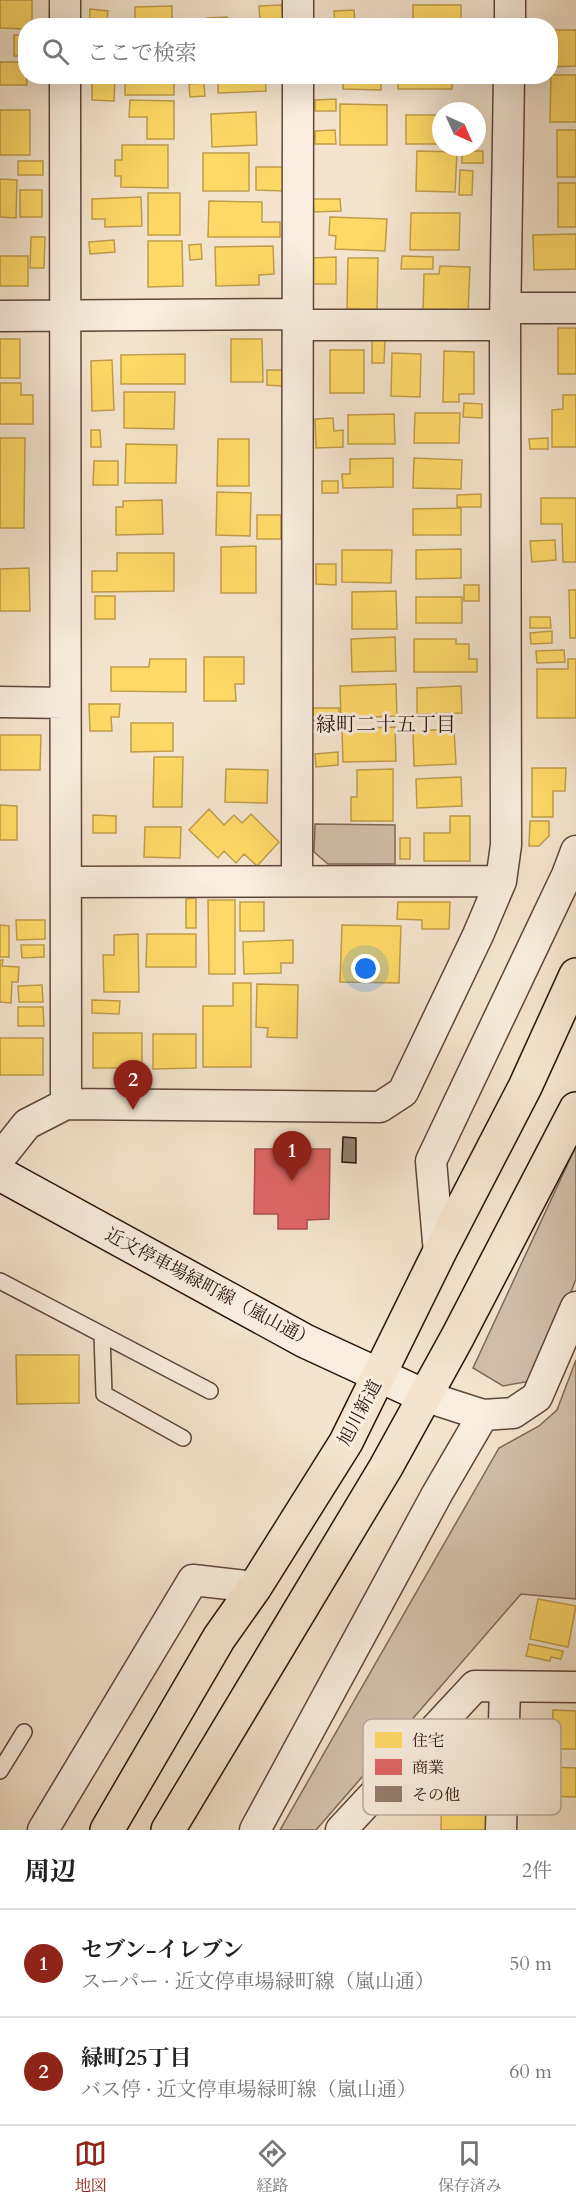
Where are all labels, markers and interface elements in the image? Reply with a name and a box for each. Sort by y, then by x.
search box [18,18,558,84]
icon: search [39,35,72,68]
text: ここで検索 [87,38,197,68]
north arrow [432,102,486,156]
district label: 緑町二十五丁目 [316,711,456,738]
your location [351,954,380,983]
pin: 2 [114,1060,152,1110]
pin: 1 [272,1132,312,1181]
street label: 近文停車場緑町線（嵐山通） [101,1222,319,1354]
street label: 旭川新道 [332,1375,388,1451]
legend [363,1719,561,1815]
text: 住宅 [412,1730,444,1752]
text: 商業 [412,1757,444,1779]
text: その他 [412,1784,460,1806]
text: 周辺 [24,1854,76,1889]
text: 2件 [522,1857,552,1884]
text: セブン-イレブン [81,1935,244,1965]
text: 1 [38,1950,49,1977]
text: 50 m [509,1950,552,1977]
text: スーパー · 近文停車場緑町線（嵐山通） [81,1968,435,1995]
text: 緑町25丁目 [81,2043,192,2073]
text: 2 [38,2058,49,2085]
text: 60 m [509,2058,552,2085]
text: バス停 · 近文停車場緑町線（嵐山通） [81,2076,417,2103]
tab: 地図 [74,2137,107,2197]
tab: 経路 [256,2137,289,2197]
tab: 保存済み [438,2137,502,2197]

